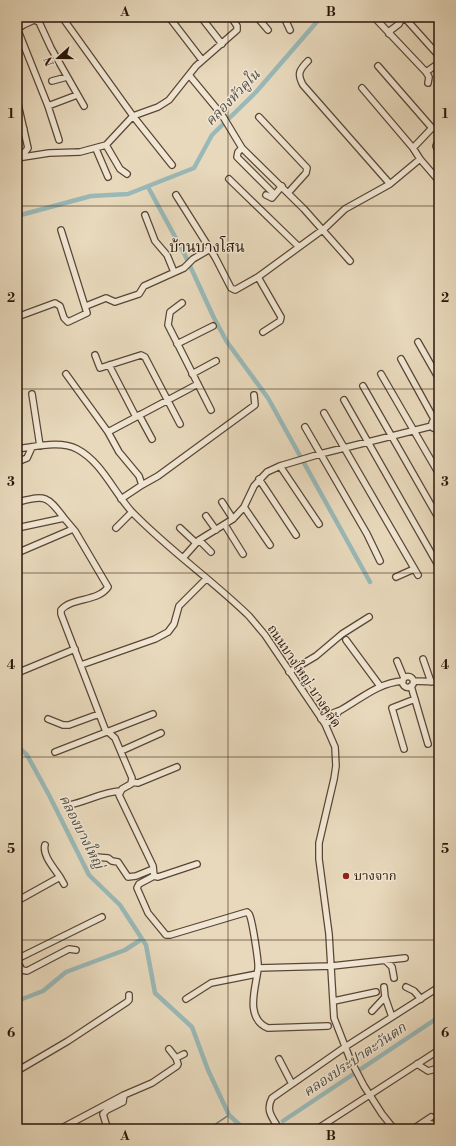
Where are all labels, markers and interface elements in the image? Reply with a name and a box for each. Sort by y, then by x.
text: A [119,4,130,20]
text: B [326,4,336,20]
north arrow [38,38,78,78]
text: N [41,54,58,68]
water label: คลองหัวคูใน [200,64,265,130]
text: 1 [8,106,15,122]
text: 1 [442,106,449,122]
district label: บ้านบางโสน [169,236,245,257]
text: 2 [7,290,15,306]
text: 2 [441,290,449,306]
text: 3 [7,474,15,490]
text: 3 [441,474,449,490]
street label: ถนนบางใหญ่-บางคูลัด [264,621,345,731]
text: 4 [7,657,16,673]
text: 4 [441,657,450,673]
water label: คลองบางใหญ่ [55,791,110,874]
text: 5 [7,841,15,857]
text: 5 [441,841,449,857]
place label: บางจาก [354,868,397,884]
marker: บางจาก [341,871,351,881]
water label: คลองประปาตะวันตก [300,1019,410,1101]
text: 6 [7,1025,15,1041]
text: 6 [441,1025,449,1041]
text: A [119,1128,130,1144]
text: B [326,1128,336,1144]

